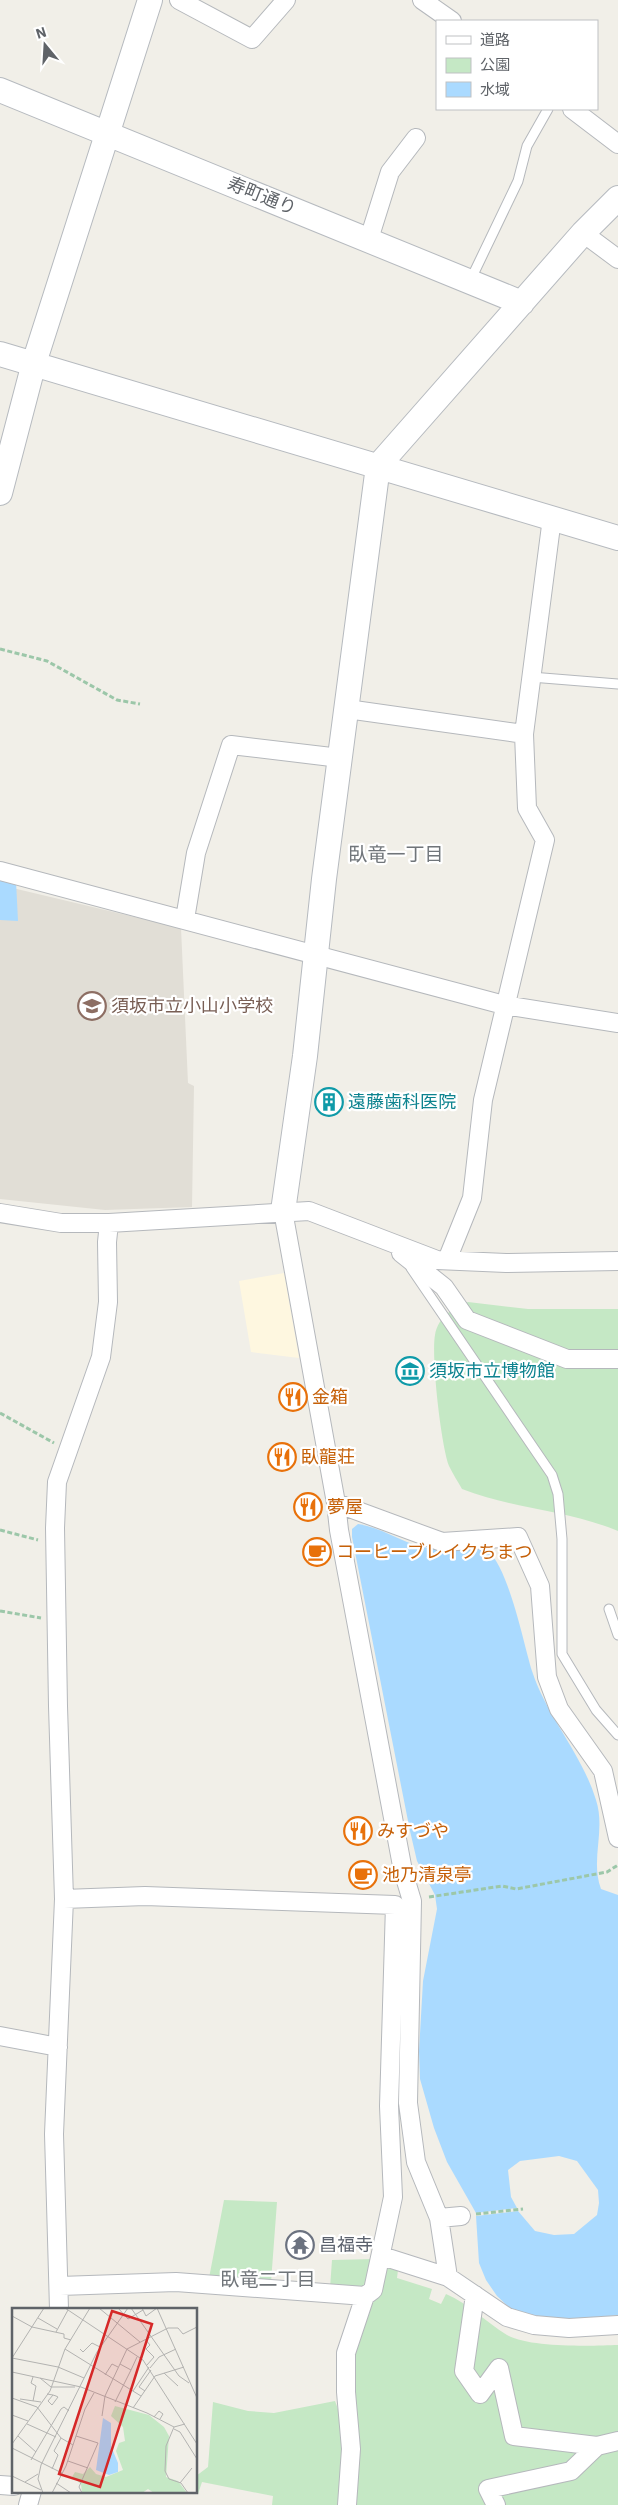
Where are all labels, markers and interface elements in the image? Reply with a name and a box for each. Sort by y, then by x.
north arrow [20,20,70,70]
legend [436,20,598,110]
text: N [33,23,49,43]
text: 道路 [480,30,510,49]
text: 公園 [480,55,510,74]
text: 水域 [480,80,510,99]
street label: 寿町通り [225,171,300,220]
district label: 臥竜一丁目 [348,842,444,866]
school or university icon: 須坂市立小山小学校 [77,991,107,1021]
place label: 須坂市立小山小学校 [111,994,273,1017]
building icon: 遠藤歯科医院 [314,1087,344,1117]
place label: 遠藤歯科医院 [348,1090,456,1113]
museum icon: 須坂市立博物館 [395,1356,425,1386]
place label: 須坂市立博物館 [429,1359,555,1382]
restaurant icon: 金箱 [278,1382,308,1412]
place label: 金箱 [312,1385,348,1408]
restaurant icon: 臥龍荘 [267,1442,297,1472]
place label: 臥龍荘 [301,1445,355,1468]
restaurant icon: 夢屋 [293,1492,323,1522]
place label: 夢屋 [327,1495,363,1518]
cafe icon: コーヒーブレイクちまつ [302,1537,332,1567]
place label: コーヒーブレイクちまつ [336,1540,533,1563]
restaurant icon: みすづや [343,1816,373,1846]
place label: みすづや [377,1819,449,1842]
cafe icon: 池乃清泉亭 [348,1860,378,1890]
place label: 池乃清泉亭 [382,1863,472,1886]
temple icon: 昌福寺 [285,2230,315,2260]
place label: 昌福寺 [319,2233,373,2256]
district label: 臥竜二丁目 [220,2267,316,2291]
inset map [12,2308,198,2492]

